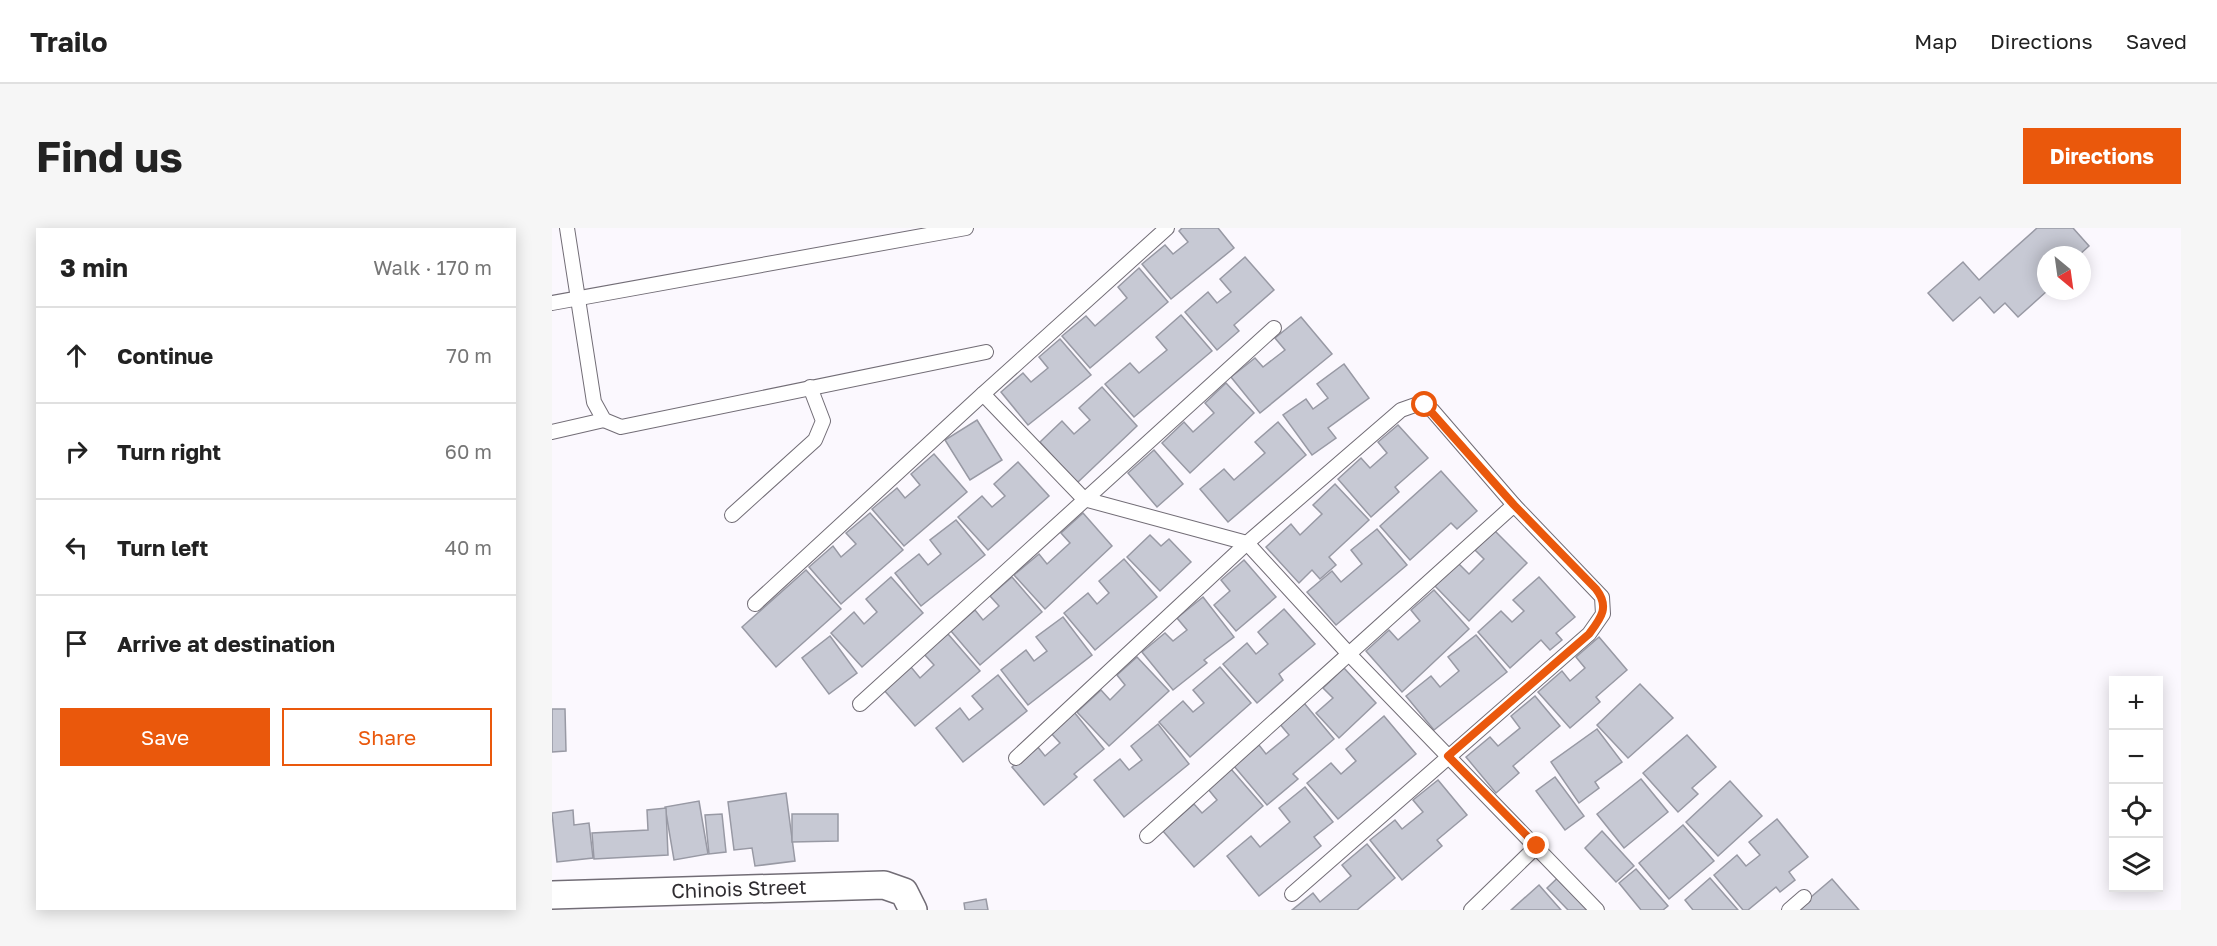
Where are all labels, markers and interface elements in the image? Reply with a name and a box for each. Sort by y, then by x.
text: Trailo [30,25,108,58]
text: Map [1914,28,1957,54]
text: Directions [1990,28,2093,54]
text: Saved [2126,28,2187,54]
button: Directions [2023,128,2181,184]
text: Find us [36,131,183,181]
north arrow [2037,246,2091,300]
text: 3 min [60,252,128,283]
text: Walk · 170 m [373,255,492,279]
icon: ahead [60,339,93,372]
text: Continue [117,342,213,369]
text: 70 m [446,343,492,367]
route start [1411,391,1437,417]
icon: right [60,435,93,468]
text: Turn right [117,438,221,465]
text: 60 m [445,439,492,463]
icon: left [60,531,93,564]
text: Turn left [117,534,208,561]
text: 40 m [445,535,492,559]
icon: arrive [60,627,93,660]
text: Arrive at destination [117,630,335,657]
map controls [2109,676,2163,892]
button: + [2109,676,2163,730]
button: Save [60,708,270,766]
button: Share [282,708,492,766]
button: − [2109,730,2163,784]
button: locate [2109,784,2163,838]
route end [1523,832,1549,858]
button: layers [2109,838,2163,892]
street label: Chinois Street [671,874,807,902]

